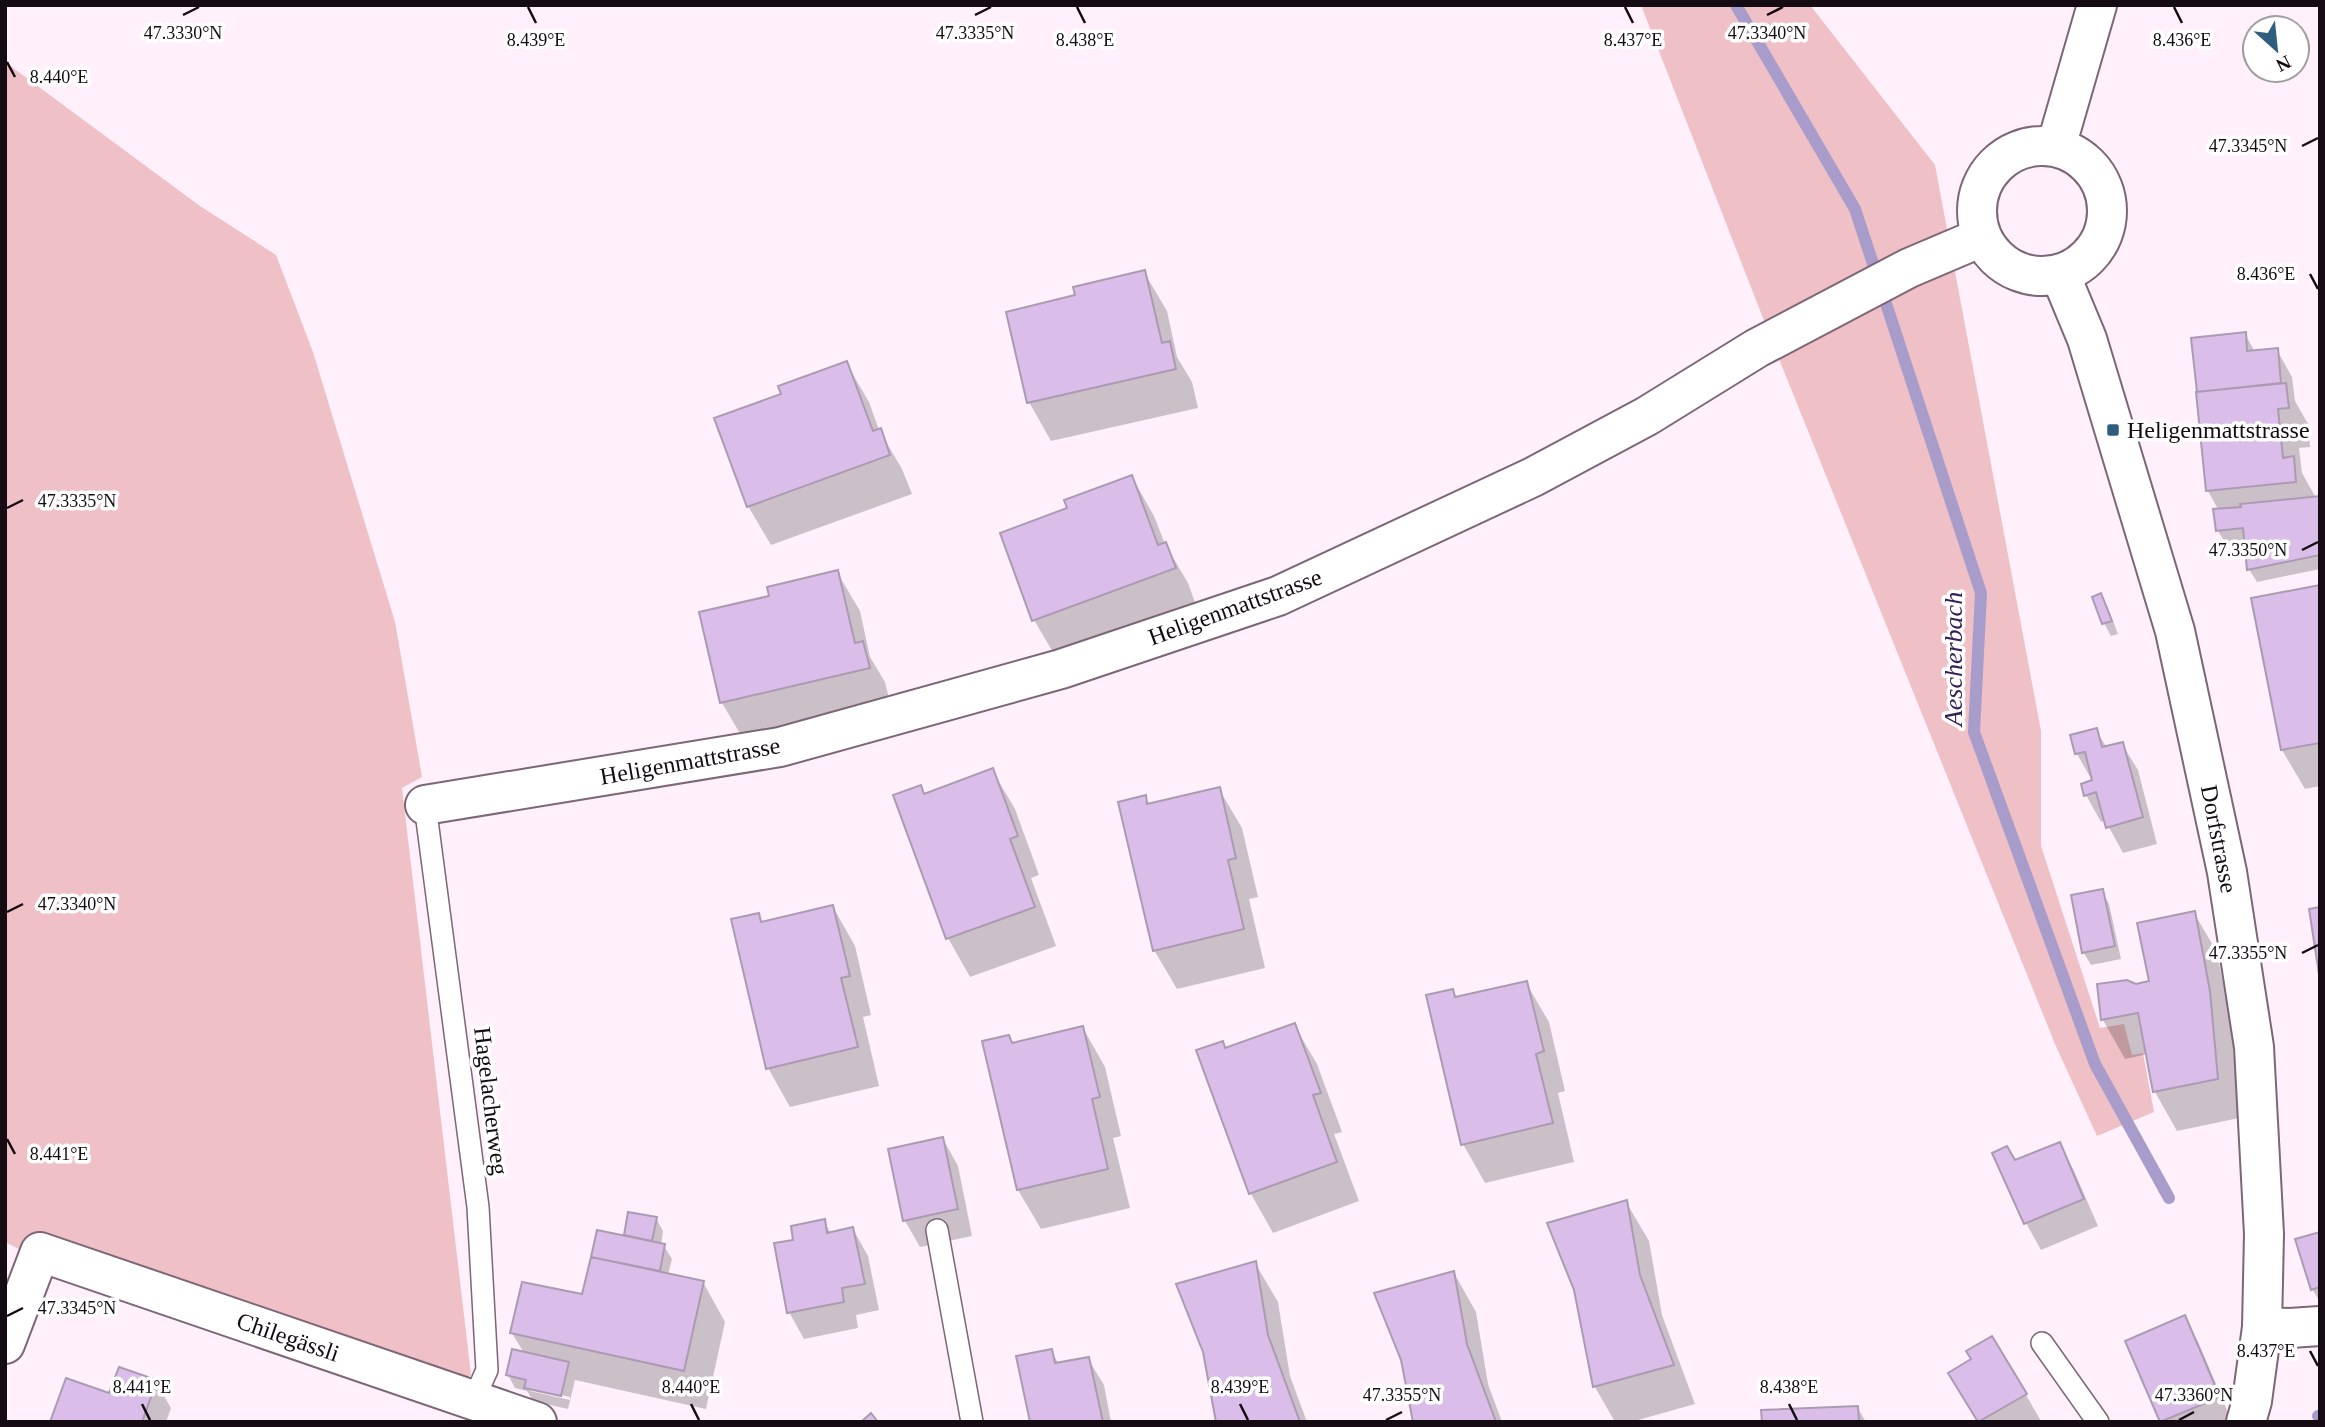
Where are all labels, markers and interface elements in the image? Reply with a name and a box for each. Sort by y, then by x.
north arrow [2241,14,2311,84]
text: 47.3330°N [144,23,222,43]
text: 47.3335°N [936,23,1014,43]
text: 47.3340°N [1728,23,1806,43]
text: 8.439°E [507,30,565,50]
text: 8.438°E [1056,30,1114,50]
text: 8.437°E [1604,30,1662,50]
text: 8.436°E [2153,30,2211,50]
text: N [2272,51,2294,76]
text: 8.440°E [30,67,88,87]
text: 47.3345°N [2209,136,2287,156]
text: 8.436°E [2237,264,2295,284]
place label: Heligenmattstrasse [2127,417,2310,443]
marker: Heligenmattstrasse [2105,422,2121,438]
text: 47.3335°N [38,491,116,511]
text: 47.3350°N [2209,540,2287,560]
street label: Heligenmattstrasse [1145,564,1325,650]
water label: Aescherbach [1939,592,1968,728]
street label: Heligenmattstrasse [598,732,782,790]
street label: Dorfstrasse [2196,783,2242,895]
text: 47.3340°N [38,894,116,914]
text: 47.3355°N [2209,943,2287,963]
street label: Hagelacherweg [469,1025,513,1177]
text: 8.441°E [30,1144,88,1164]
text: 47.3345°N [38,1298,116,1318]
street label: Chilegässli [233,1307,343,1367]
text: 8.437°E [2237,1341,2295,1361]
text: 8.441°E [113,1377,171,1397]
text: 8.440°E [662,1377,720,1397]
text: 8.439°E [1211,1377,1269,1397]
text: 8.438°E [1760,1377,1818,1397]
text: 47.3355°N [1363,1385,1441,1405]
text: 47.3360°N [2155,1385,2233,1405]

